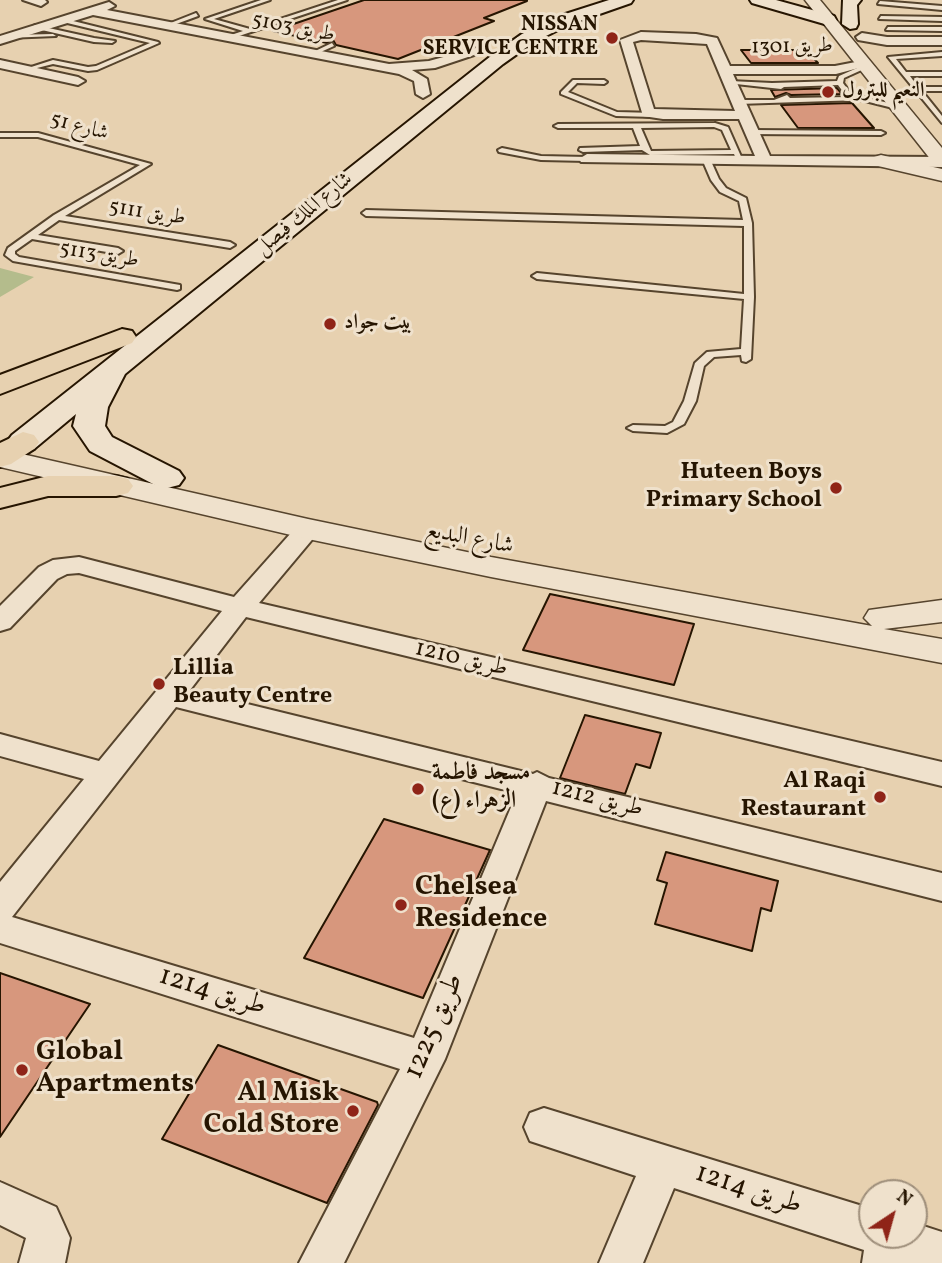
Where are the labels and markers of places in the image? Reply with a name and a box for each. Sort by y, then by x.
place label: NISSAN SERVICE CENTRE [423,13,598,63]
marker: NISSAN SERVICE CENTRE [604,30,620,46]
place label: النعيم للبترول [842,79,925,105]
marker: النعيم للبترول [820,84,836,100]
place label: بيت جواد [344,311,412,337]
marker: بيت جواد [322,316,338,332]
place label: Huteen Boys Primary School [646,460,822,516]
marker: Huteen Boys Primary School [828,480,844,496]
place label: Lillia Beauty Centre [173,656,332,712]
marker: Lillia Beauty Centre [151,676,167,692]
place label: مسجد فاطمة الزهراء (ع) [432,761,530,817]
place label: Al Raqi Restaurant [741,769,866,825]
marker: مسجد فاطمة الزهراء (ع) [410,781,426,797]
marker: Al Raqi Restaurant [872,789,888,805]
place label: Chelsea Residence [415,872,547,938]
marker: Chelsea Residence [393,897,409,913]
place label: Global Apartments [36,1037,194,1103]
marker: Global Apartments [14,1062,30,1078]
place label: Al Misk Cold Store [203,1078,339,1144]
marker: Al Misk Cold Store [345,1103,361,1119]

